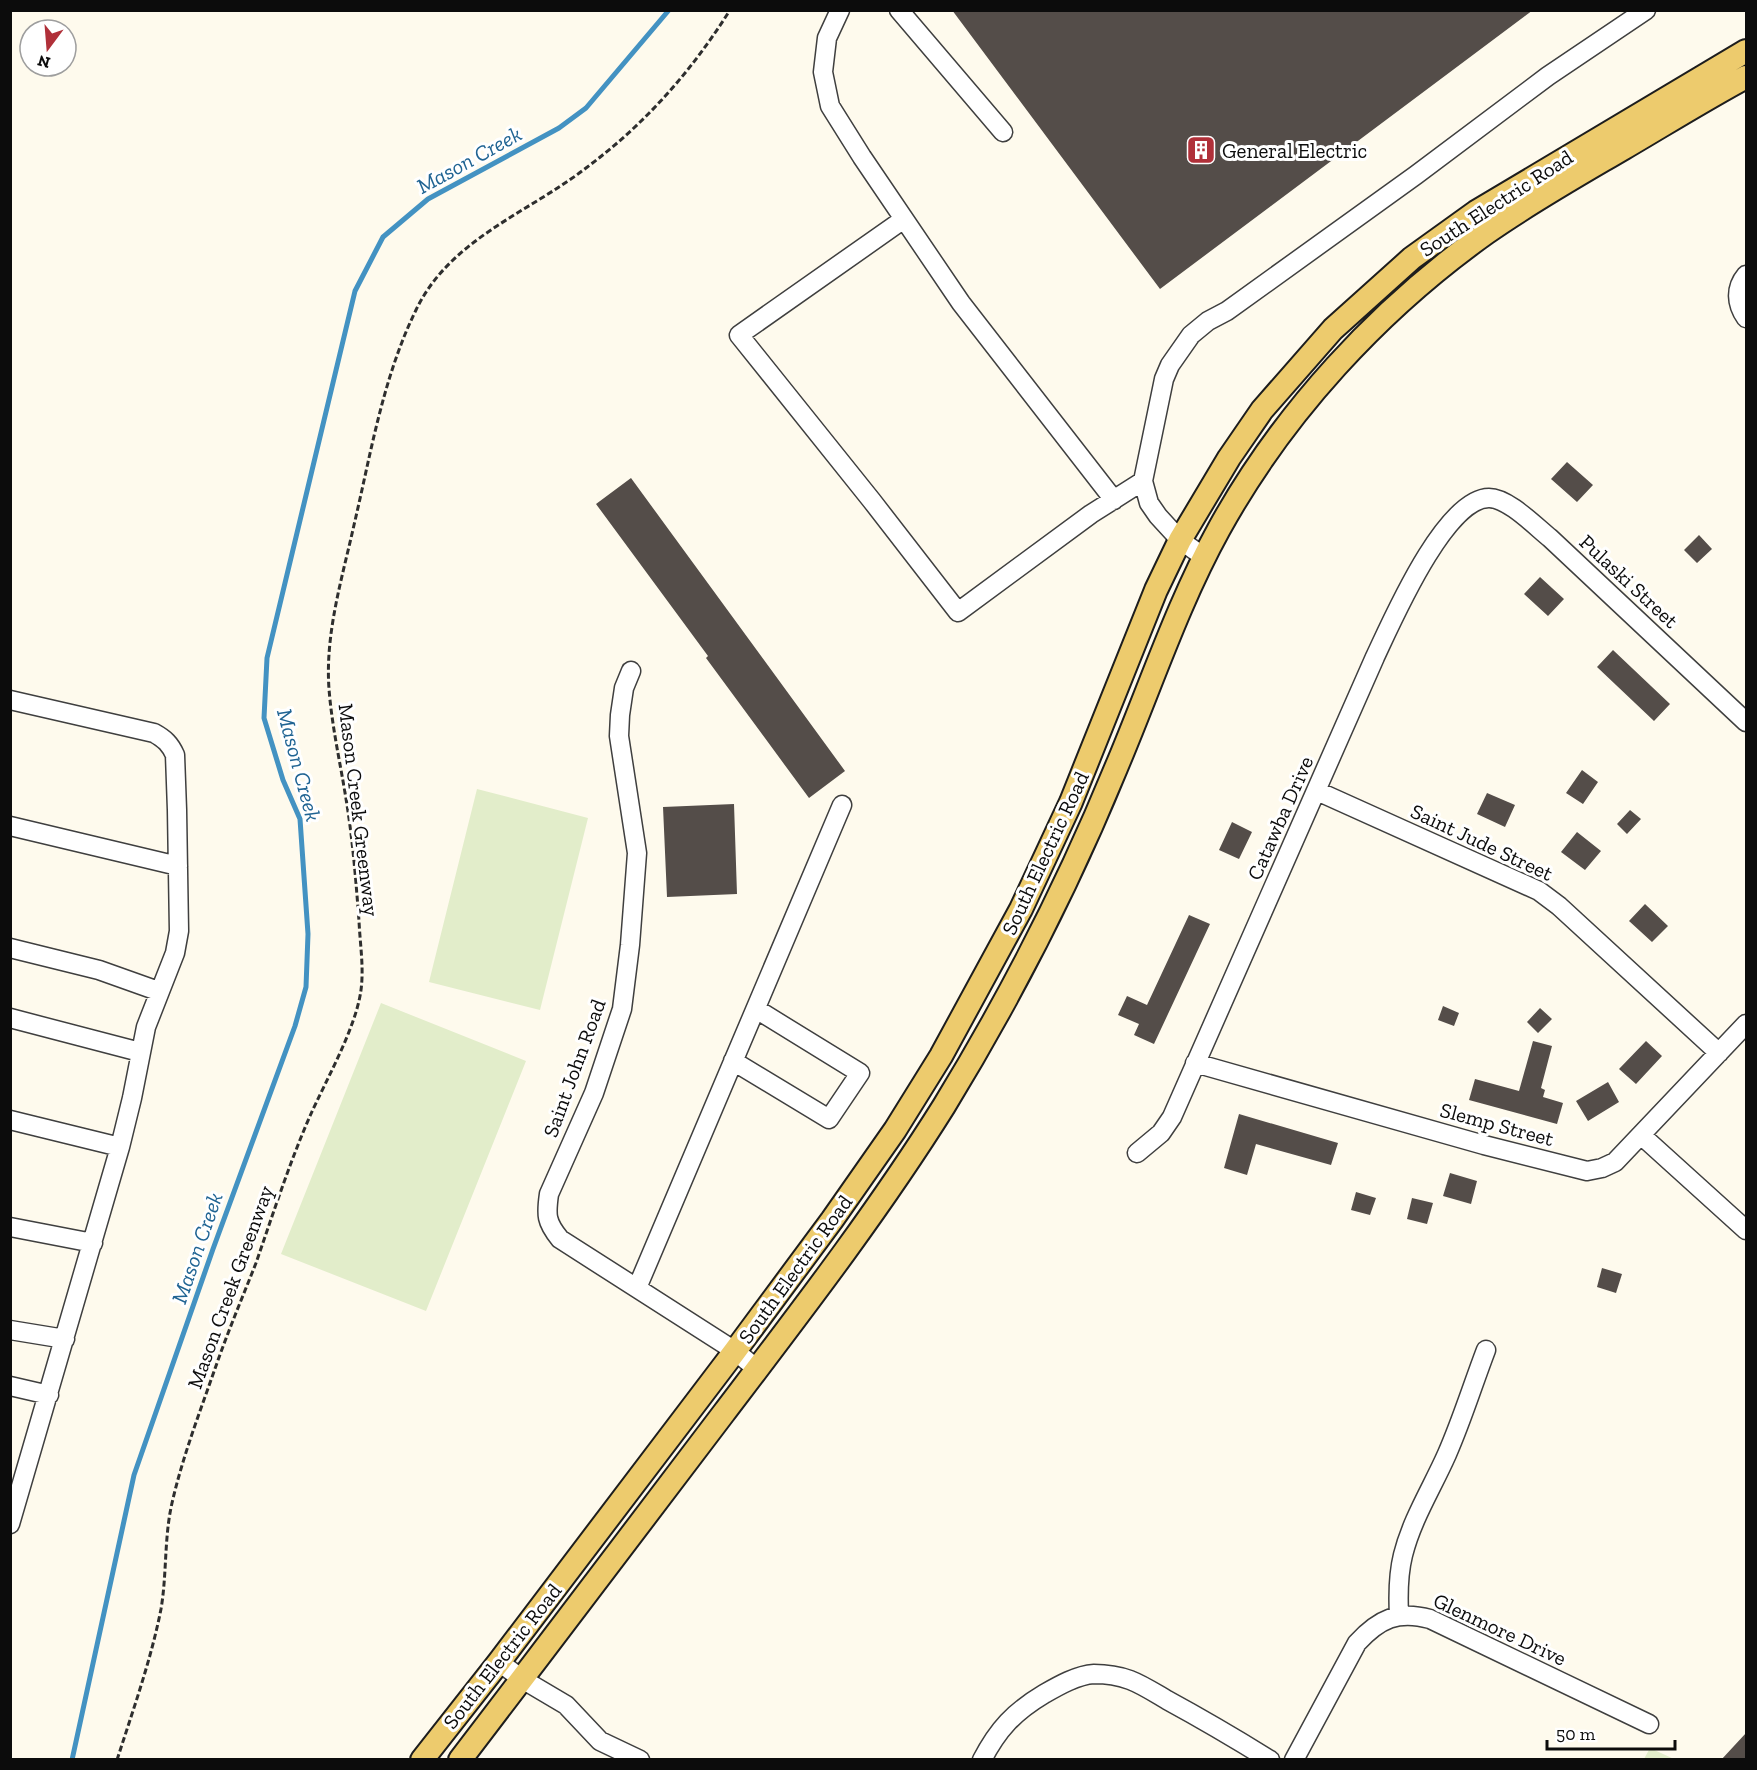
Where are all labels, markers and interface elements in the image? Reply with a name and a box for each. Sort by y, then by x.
north arrow [18,18,78,78]
text: N [36,51,52,73]
water label: Mason Creek [412,120,526,200]
building icon: General Electric [1185,134,1217,166]
place label: General Electric [1222,138,1367,163]
street label: South Electric Road [1415,144,1578,262]
street label: Pulaski Street [1575,529,1684,633]
street label: Mason Creek Greenway [334,702,384,918]
water label: Mason Creek [271,706,327,825]
street label: Catawba Drive [1242,752,1318,884]
street label: South Electric Road [996,767,1094,939]
street label: Saint Jude Street [1407,798,1557,886]
street label: Saint John Road [537,995,611,1140]
street label: Slemp Street [1438,1097,1557,1151]
street label: Mason Creek Greenway [182,1182,278,1392]
water label: Mason Creek [165,1189,229,1307]
street label: South Electric Road [733,1189,858,1348]
street label: South Electric Road [438,1578,567,1734]
street label: Glenmore Drive [1430,1587,1571,1671]
scale bar [1547,1713,1674,1751]
text: 50 m [1556,1723,1596,1745]

